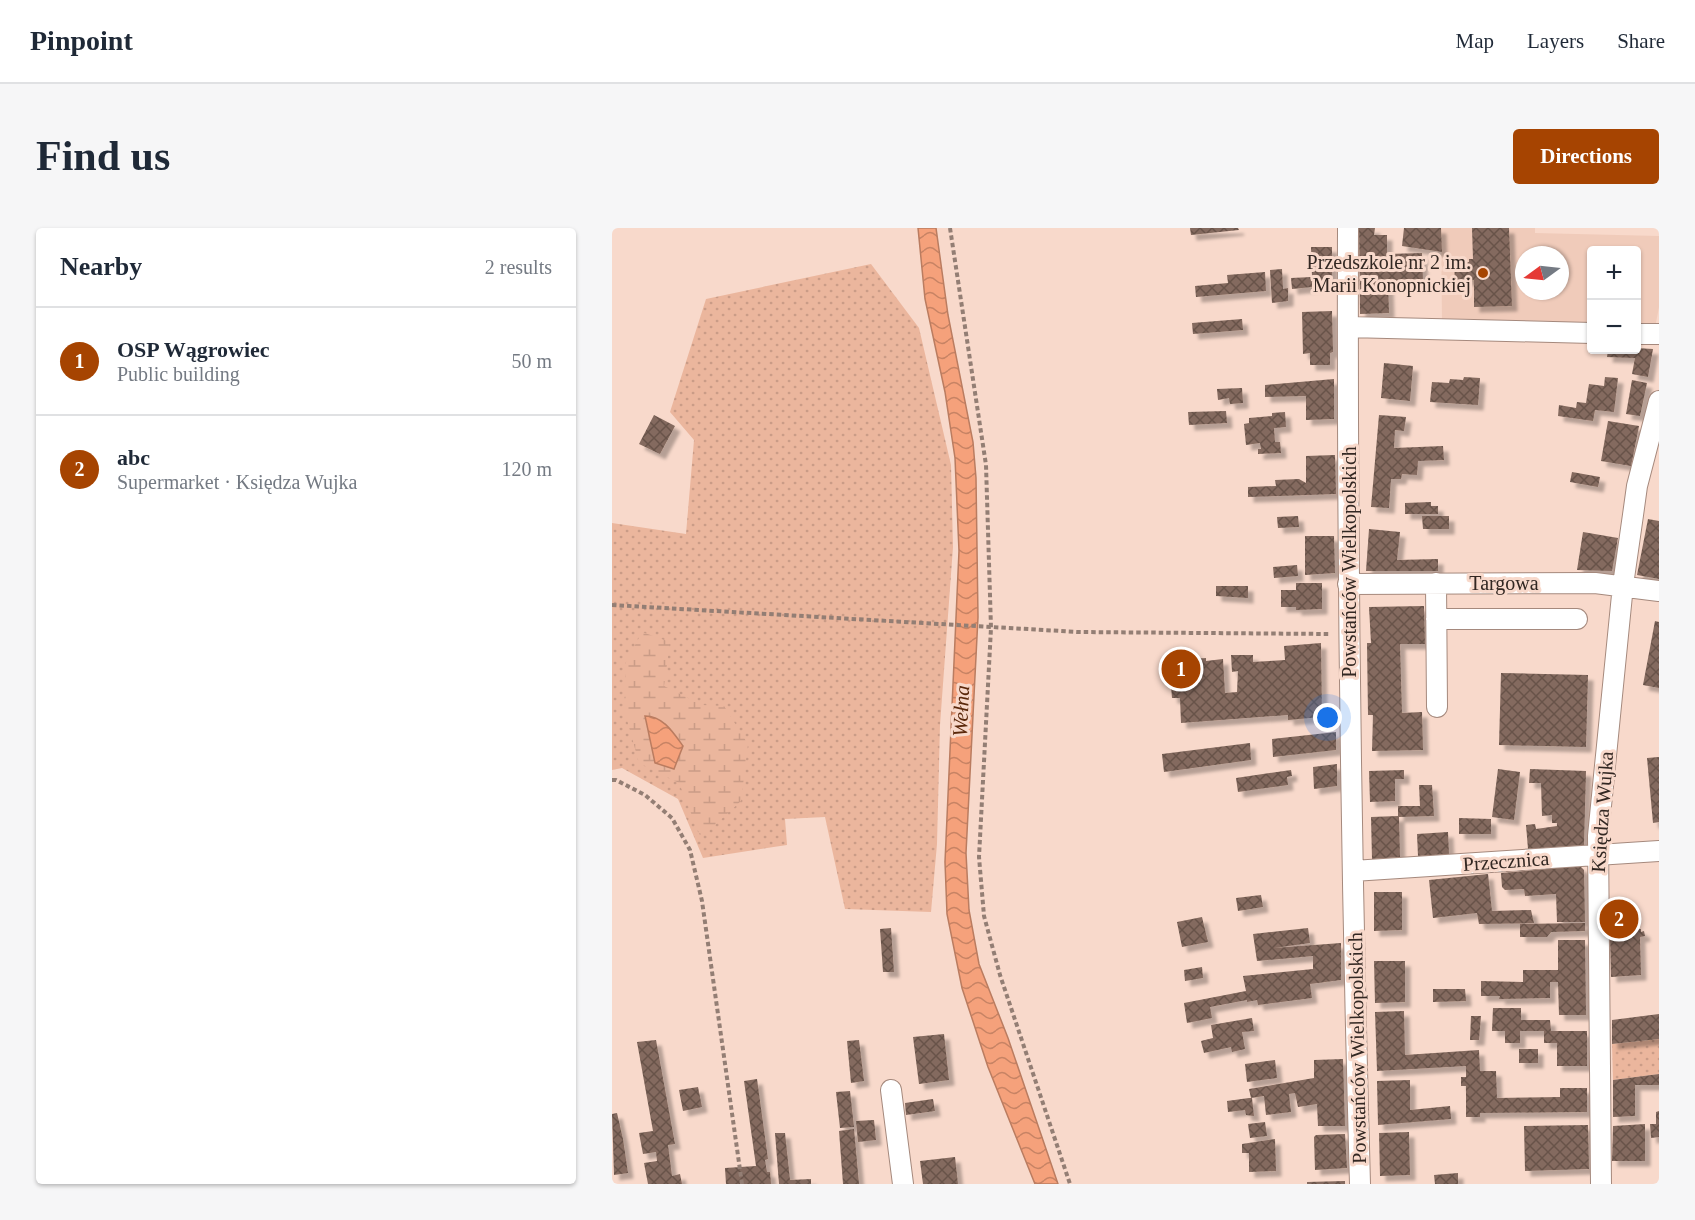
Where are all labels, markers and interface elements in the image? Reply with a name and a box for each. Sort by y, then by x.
text: Pinpoint [30,25,133,56]
text: Map [1456,29,1494,53]
text: Layers [1527,29,1584,53]
text: Share [1617,29,1665,53]
button: Directions [1513,129,1659,184]
text: Find us [36,133,170,179]
north arrow [1515,246,1569,300]
map controls [1587,246,1641,354]
button: + [1587,246,1641,300]
place label: Przedszkole nr 2 im. Marii Konopnickiej [1307,251,1471,297]
text: Nearby [60,252,142,281]
text: 2 results [485,256,552,278]
marker: Przedszkole nr 2 im. Marii Konopnickiej [1476,266,1490,280]
button: − [1587,300,1641,354]
text: OSP Wągrowiec [117,337,270,362]
text: 1 [75,350,85,372]
text: 50 m [511,350,552,372]
text: Public building [117,363,240,385]
text: abc [117,445,150,470]
street label: Powstańców Wielkopolskich [1338,446,1361,678]
text: 2 [75,458,85,480]
text: 120 m [501,458,552,480]
text: Supermarket · Księdza Wujka [117,471,357,493]
street label: Targowa [1469,572,1539,595]
pin: 1 [1162,646,1200,692]
water label: Wełna [948,685,974,737]
your location [1313,703,1342,732]
street label: Księdza Wujka [1587,750,1618,873]
street label: Przecznica [1462,847,1550,875]
pin: 2 [1600,896,1638,942]
street label: Powstańców Wielkopolskich [1344,932,1371,1164]

